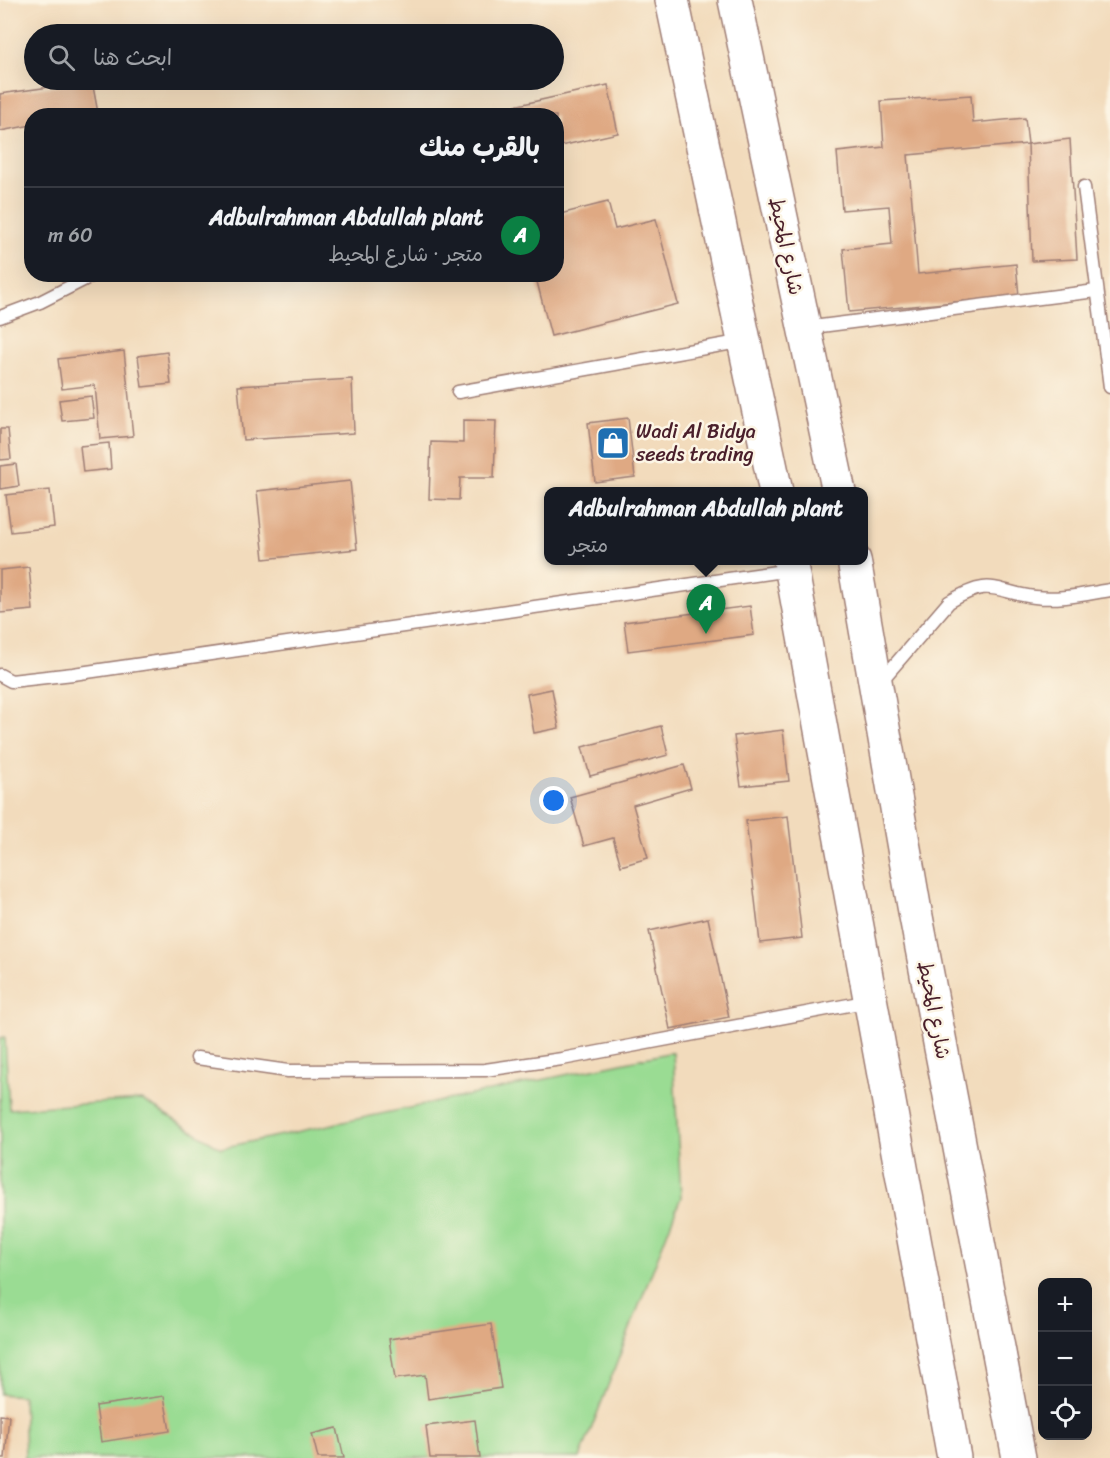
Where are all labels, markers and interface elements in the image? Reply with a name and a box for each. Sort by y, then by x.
search box [24,24,564,90]
text: ابحث هنا [93,38,172,77]
icon: search [45,41,78,74]
text: بالقرب منك [419,124,540,170]
street label: شارع المحيط [758,194,814,298]
text: Adbulrahman Abdullah plant [209,198,483,237]
text: 60 m [48,218,93,253]
text: A [514,218,527,253]
text: متجر · شارع المحيط [328,237,483,272]
place label: Wadi Al Bidya seeds trading [635,414,756,472]
shop icon: Wadi Al Bidya seeds trading [595,425,631,461]
popup [544,487,868,565]
text: Adbulrahman Abdullah plant [569,489,843,528]
text: متجر [569,528,608,563]
pin: A [686,584,726,634]
your location [539,786,568,815]
street label: شارع المحيط [907,958,961,1062]
map controls [1038,1278,1092,1440]
button: + [1038,1278,1092,1332]
button: − [1038,1332,1092,1386]
button: locate [1038,1386,1092,1440]

